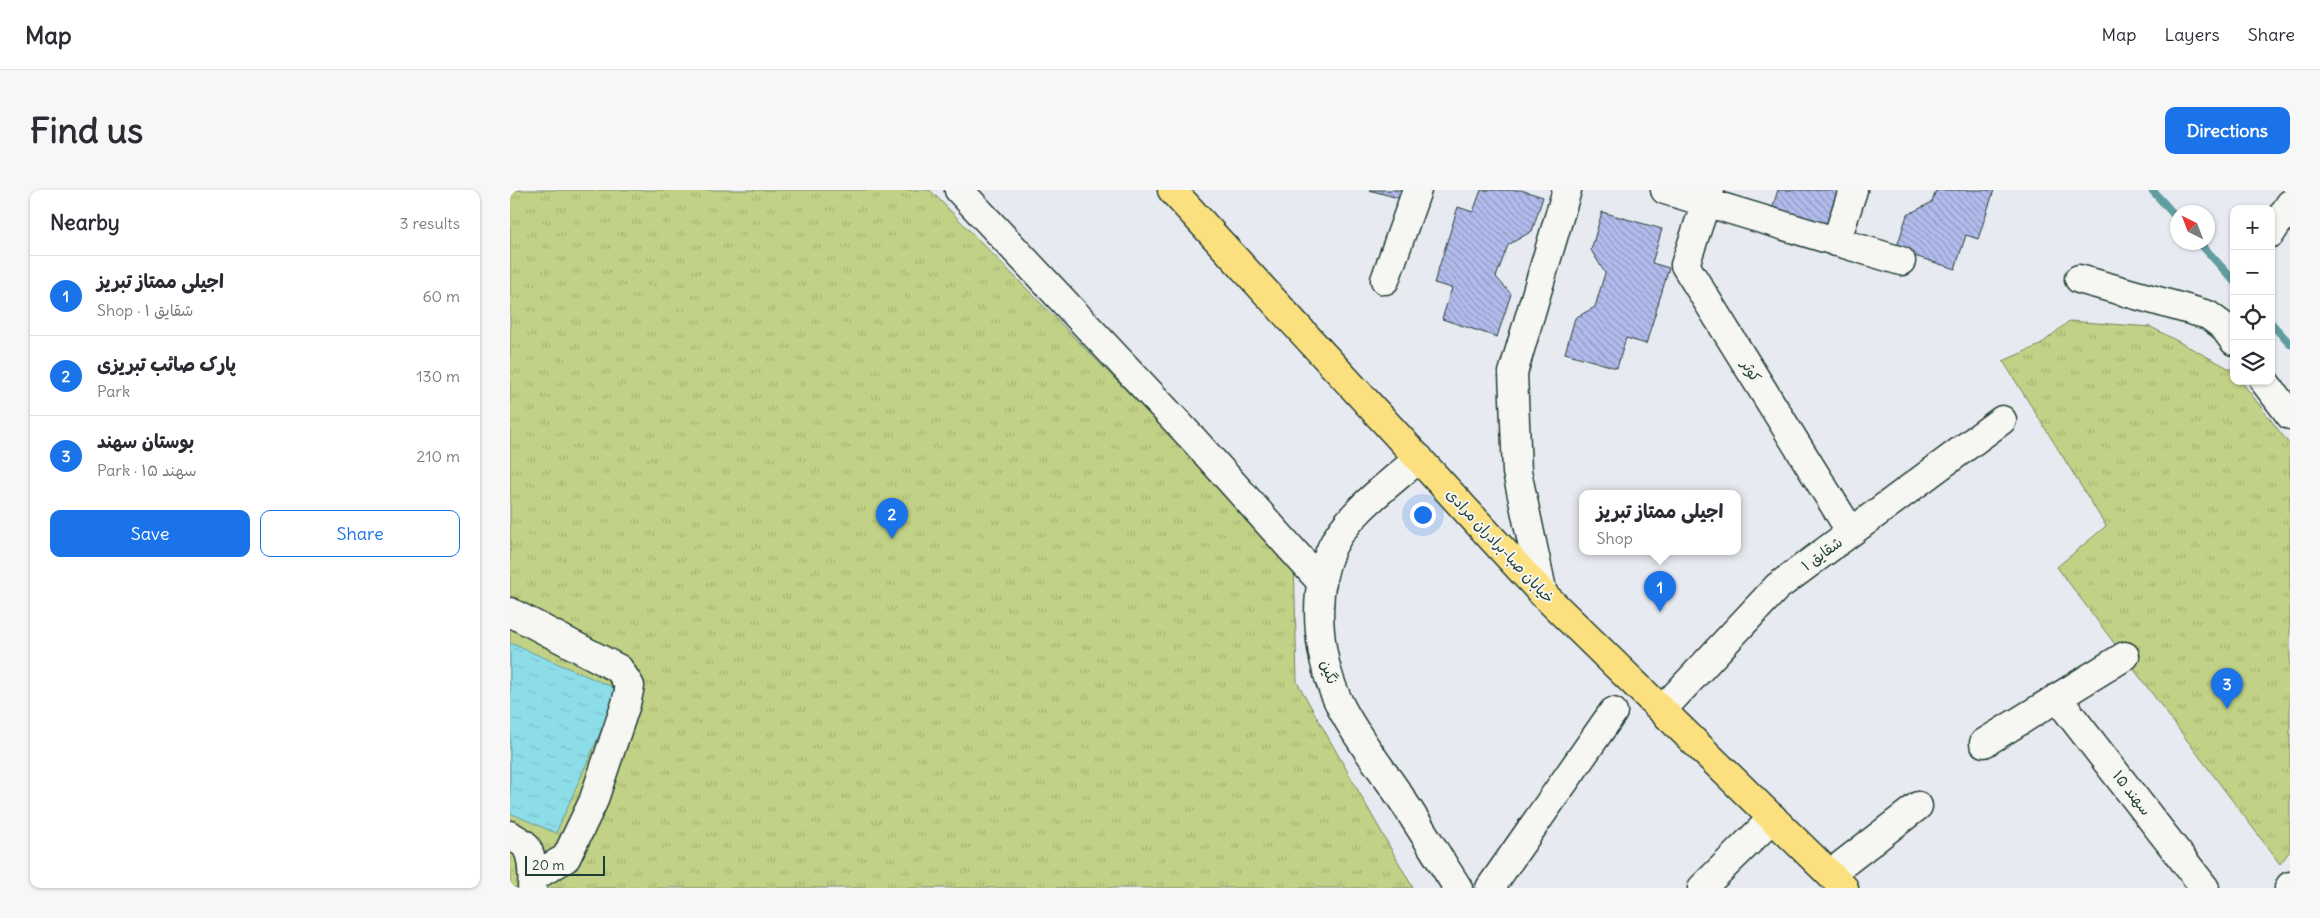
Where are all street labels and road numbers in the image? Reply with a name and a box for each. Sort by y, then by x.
street label: کوثر [1736,354,1766,385]
street label: خیابان صبا-برادران مرادی [1442,484,1558,607]
street label: شقایق ۱ [1798,532,1846,575]
street label: نگین [1317,657,1342,686]
street label: سهند ۱۵ [2109,766,2156,819]

